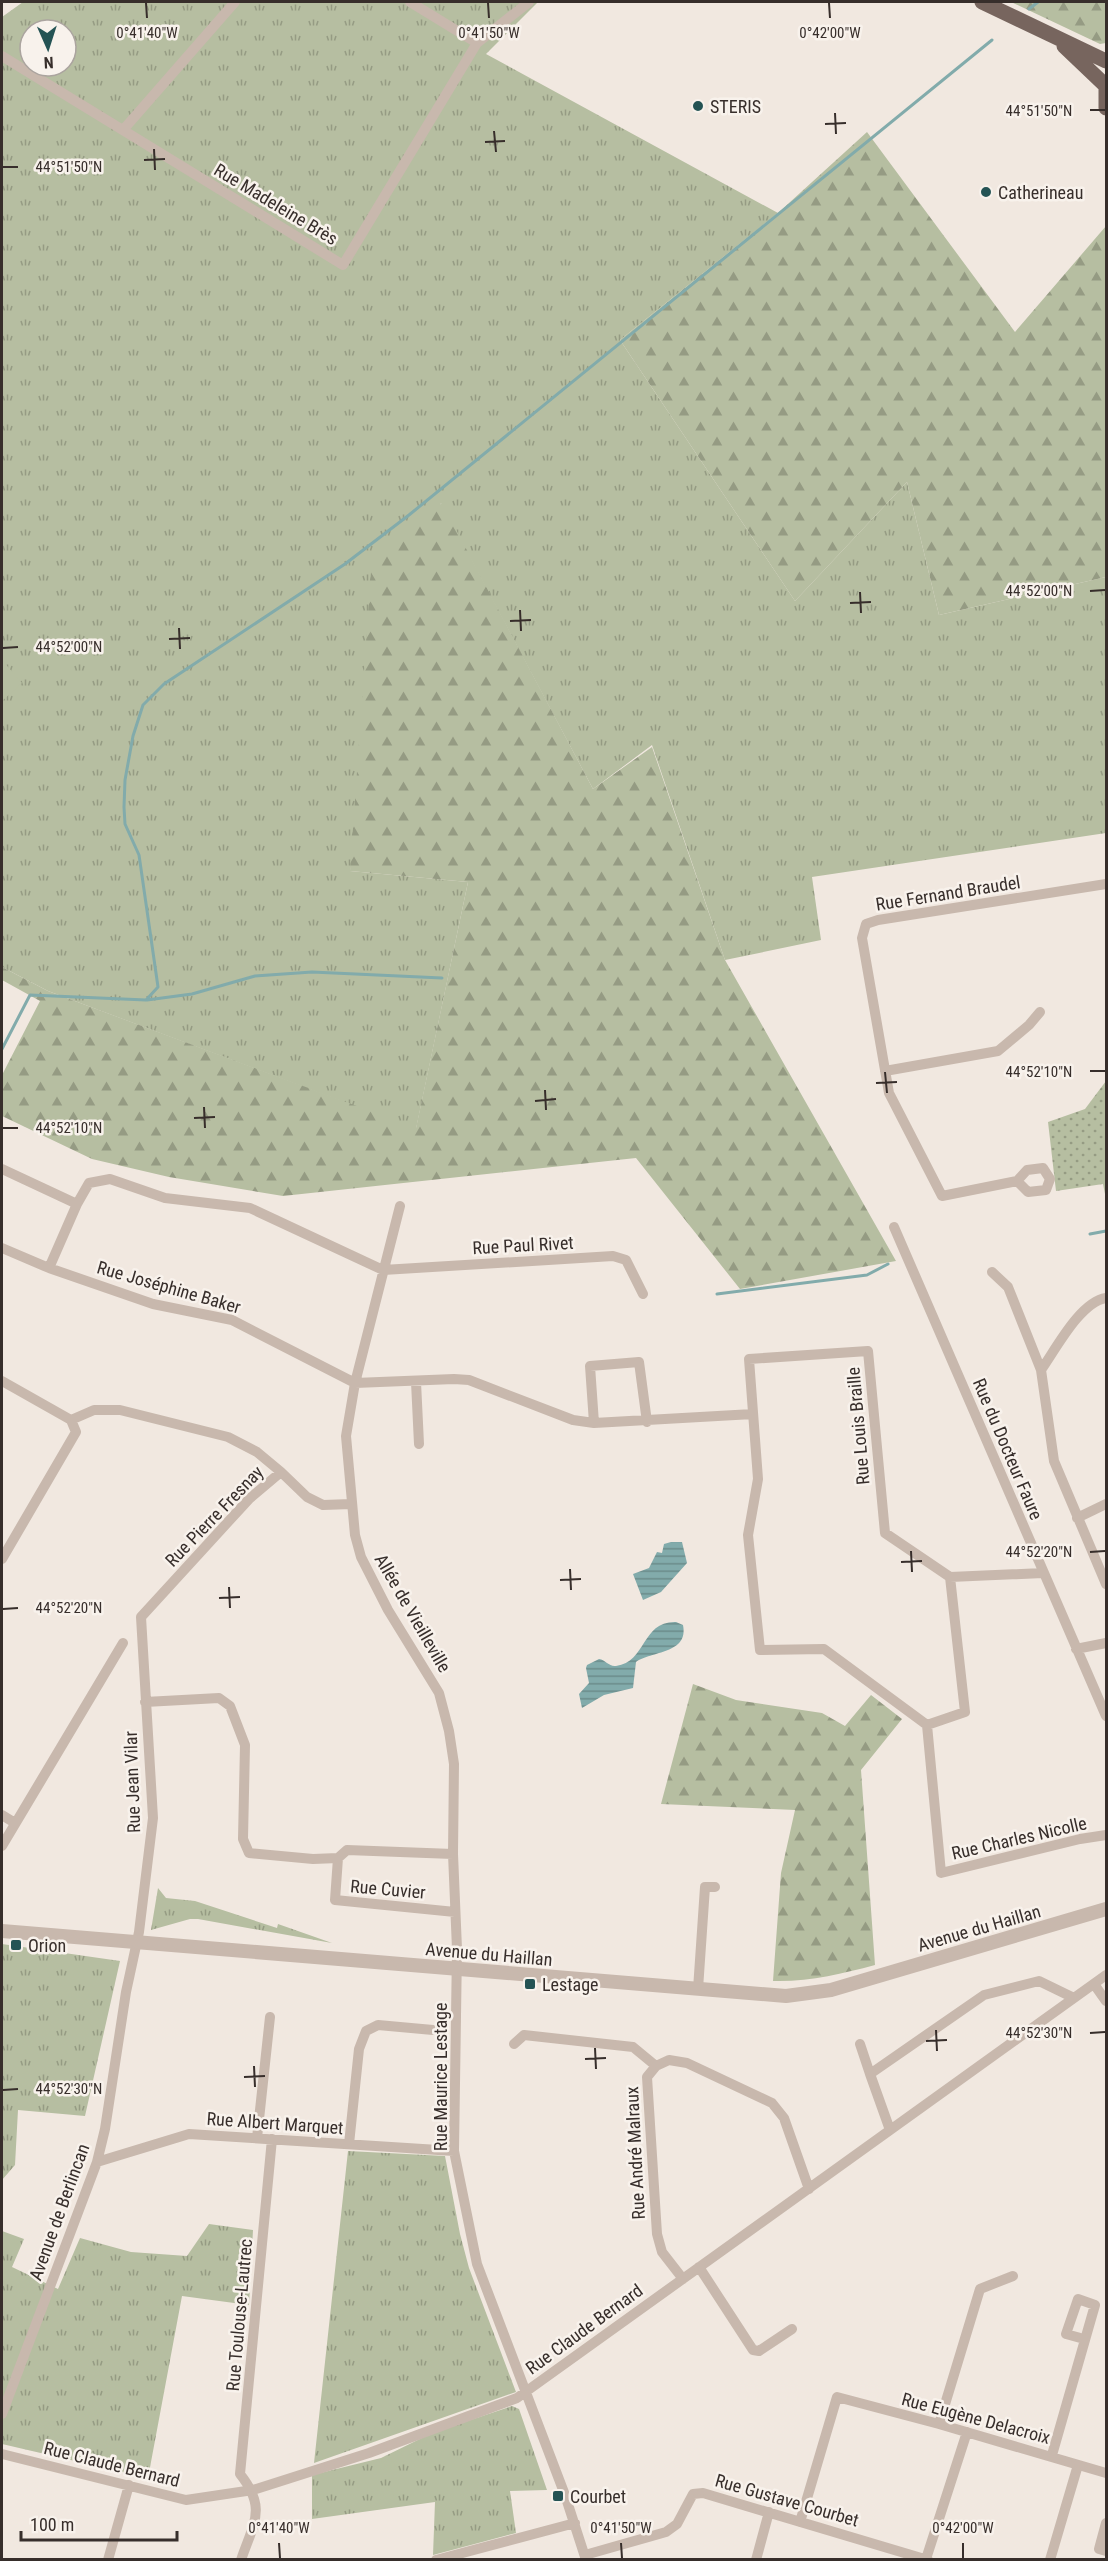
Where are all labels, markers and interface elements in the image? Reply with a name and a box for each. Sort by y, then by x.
north arrow [18,18,78,78]
text: 0°41'40"W [116,24,178,42]
text: 0°41'50"W [458,24,520,42]
text: 0°42'00"W [799,24,861,42]
text: N [43,53,54,72]
place label: STERIS [710,96,761,117]
marker: STERIS [691,99,705,113]
text: 44°51'50"N [1006,102,1072,120]
text: 44°51'50"N [36,158,102,176]
street label: Rue Madeleine Brès [211,159,341,249]
place label: Catherineau [998,182,1083,203]
marker: Catherineau [979,185,993,199]
text: 44°52'00"N [1006,582,1072,600]
text: 44°52'00"N [36,638,102,656]
street label: Rue Fernand Braudel [874,871,1022,915]
text: 44°52'10"N [1006,1063,1072,1081]
text: 44°52'10"N [36,1119,102,1137]
street label: Rue Paul Rivet [472,1232,574,1258]
street label: Rue Joséphine Baker [95,1256,244,1318]
street label: Rue Louis Braille [842,1366,874,1486]
street label: Rue du Docteur Faure [969,1375,1047,1523]
street label: Rue Pierre Fresnay [161,1461,268,1571]
text: 44°52'20"N [1006,1543,1072,1561]
street label: Allée de Vieilleville [371,1550,455,1676]
text: 44°52'20"N [36,1599,102,1617]
street label: Rue Jean Vilar [120,1730,144,1833]
street label: Rue Charles Nicolle [949,1812,1089,1864]
street label: Rue Cuvier [349,1875,427,1903]
street label: Avenue du Haillan [915,1900,1043,1956]
place label: Orion [28,1935,66,1956]
marker: Orion [9,1938,23,1952]
street label: Avenue du Haillan [425,1938,553,1970]
place label: Lestage [542,1974,598,1995]
marker: Lestage [523,1977,537,1991]
street label: Rue Maurice Lestage [430,2003,451,2151]
text: 44°52'30"N [1006,2024,1072,2042]
text: 44°52'30"N [36,2080,102,2098]
street label: Rue André Malraux [621,2086,649,2220]
street label: Rue Albert Marquet [206,2108,344,2138]
street label: Avenue de Berlincan [25,2141,93,2283]
street label: Rue Toulouse-Lautrec [222,2238,256,2392]
street label: Rue Claude Bernard [521,2280,647,2378]
street label: Rue Eugène Delacroix [899,2388,1053,2448]
street label: Rue Claude Bernard [42,2437,182,2491]
street label: Rue Gustave Courbet [713,2469,861,2531]
place label: Courbet [570,2486,626,2507]
marker: Courbet [551,2489,565,2503]
scale bar [21,2504,177,2542]
text: 100 m [30,2514,74,2535]
text: 0°41'40"W [248,2519,310,2537]
text: 0°41'50"W [590,2519,652,2537]
text: 0°42'00"W [932,2519,994,2537]

